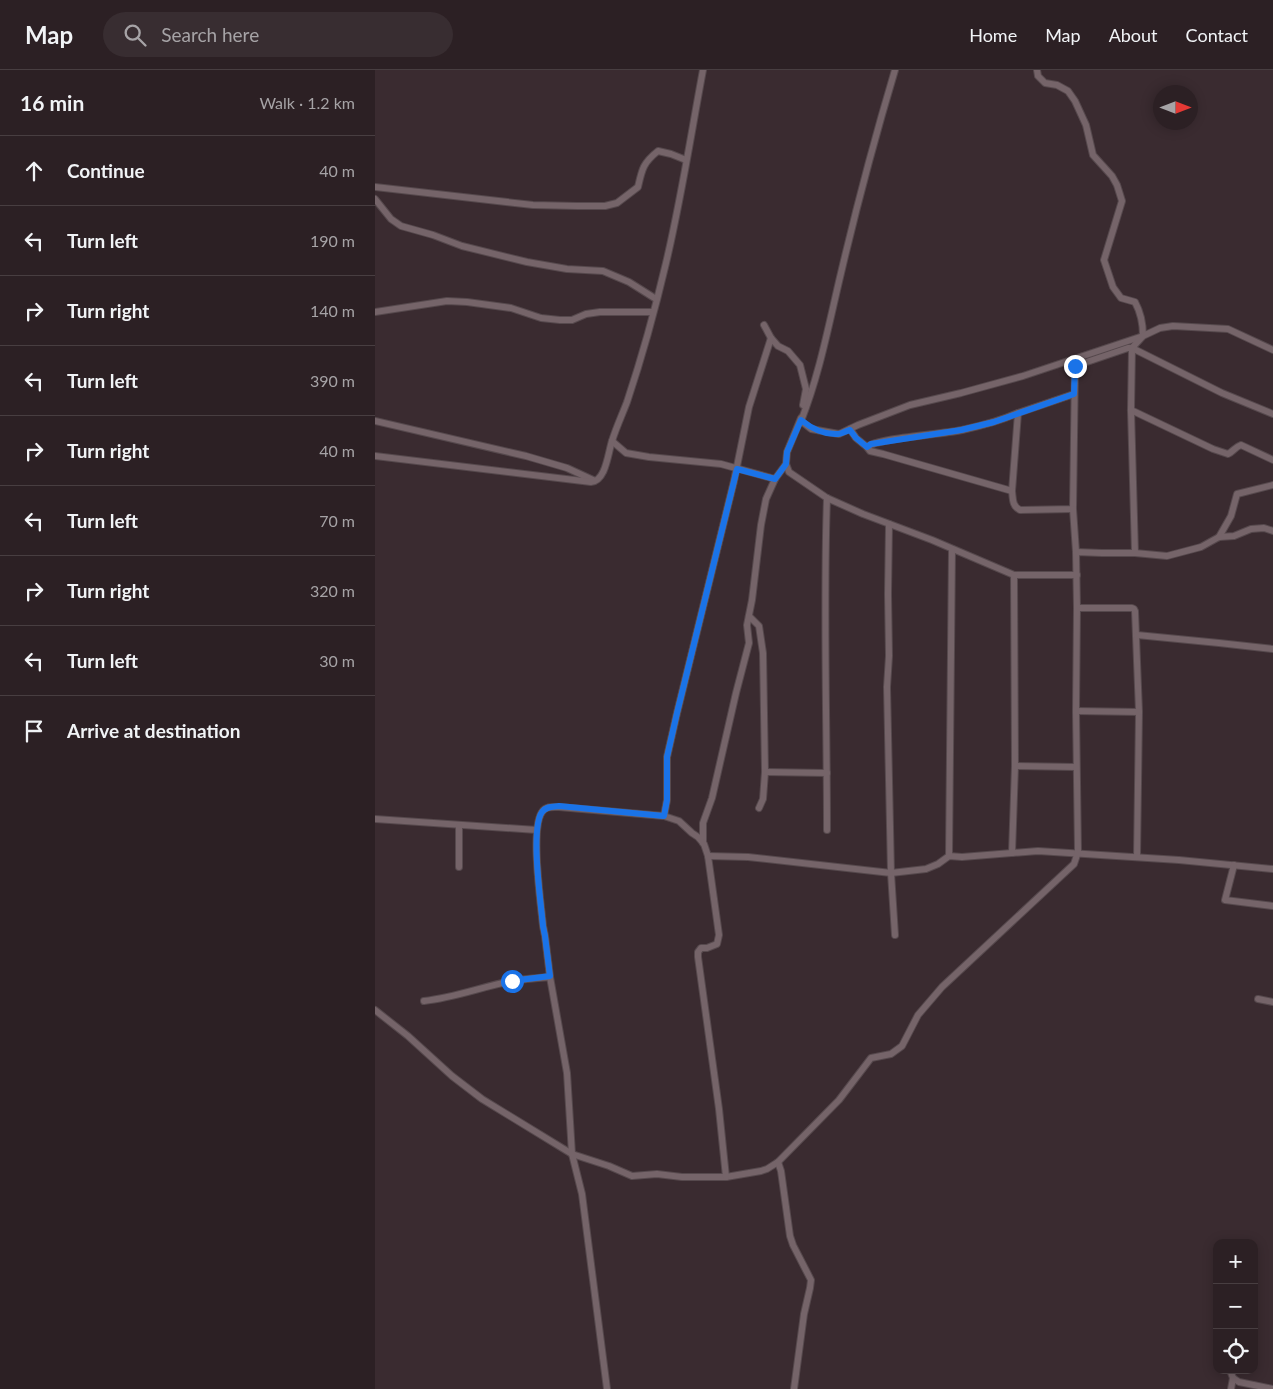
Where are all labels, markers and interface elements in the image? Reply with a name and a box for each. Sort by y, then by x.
search box [103,12,453,57]
text: Map [25,20,73,49]
icon: search [121,21,149,49]
text: Search here [161,23,259,46]
text: Home [969,24,1017,46]
text: Map [1045,24,1081,46]
text: About [1109,24,1158,46]
text: Contact [1186,24,1248,46]
north arrow [1153,85,1198,130]
text: 16 min [20,90,84,115]
text: Walk · 1.2 km [259,93,355,112]
icon: ahead [20,157,48,185]
text: Continue [67,159,145,182]
text: 40 m [319,161,355,180]
icon: left [20,227,48,255]
text: Turn left [67,229,138,252]
text: 190 m [310,231,355,250]
icon: right [20,297,48,325]
text: Turn right [67,299,149,322]
text: 140 m [310,301,355,320]
route end [1064,355,1087,378]
icon: left [20,367,48,395]
text: Turn left [67,369,138,392]
text: 390 m [310,371,355,390]
icon: right [20,437,48,465]
text: Turn right [67,439,149,462]
text: 40 m [319,441,355,460]
icon: left [20,507,48,535]
text: Turn left [67,509,138,532]
text: 70 m [319,511,355,530]
icon: right [20,577,48,605]
text: Turn right [67,579,149,602]
text: 320 m [310,581,355,600]
icon: left [20,647,48,675]
text: Turn left [67,649,138,672]
text: 30 m [319,651,355,670]
icon: arrive [20,717,48,745]
text: Arrive at destination [67,719,240,742]
route start [501,970,524,993]
map controls [1213,1239,1258,1374]
button: + [1213,1239,1258,1284]
button: − [1213,1284,1258,1329]
button: locate [1213,1329,1258,1374]

